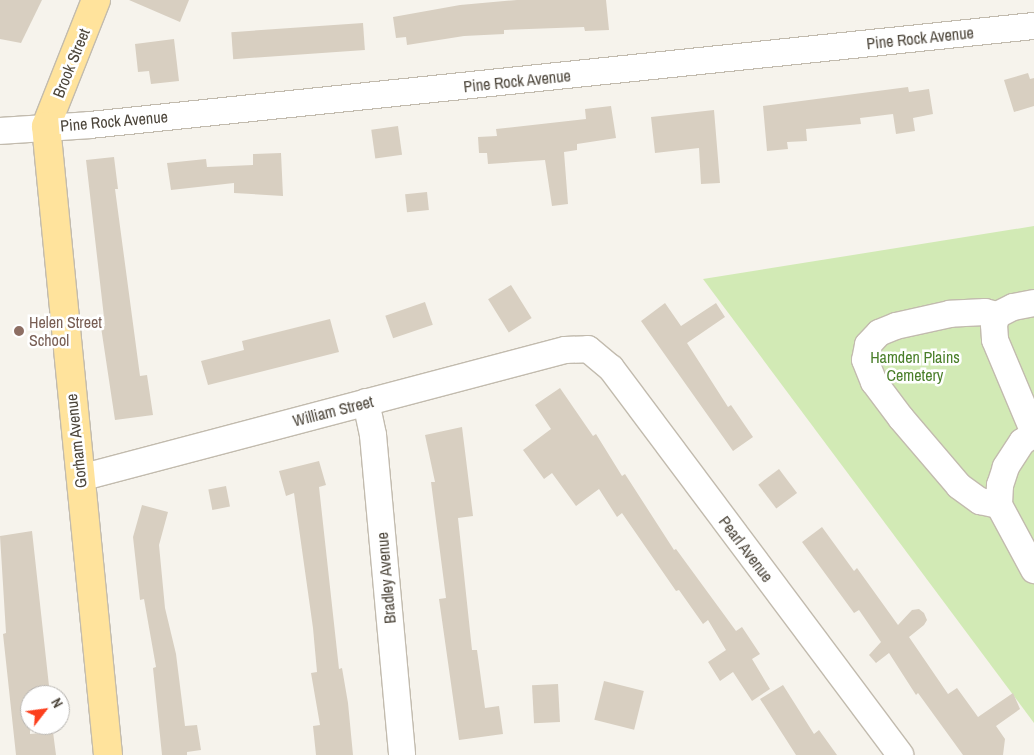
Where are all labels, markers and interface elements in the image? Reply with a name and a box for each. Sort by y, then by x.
street label: Pine Rock Avenue [865,23,975,53]
street label: Brook Street [48,26,94,100]
street label: Pine Rock Avenue [462,66,572,96]
street label: Pine Rock Avenue [59,107,169,135]
place label: Helen Street School [29,312,102,350]
marker: Helen Street School [13,325,25,337]
park label: Hamden Plains Cemetery [870,347,960,385]
street label: William Street [291,392,375,430]
street label: Gorham Avenue [61,393,91,489]
street label: Pearl Avenue [715,512,777,586]
street label: Bradley Avenue [372,531,400,625]
north arrow [20,685,70,735]
text: N [47,695,67,711]

